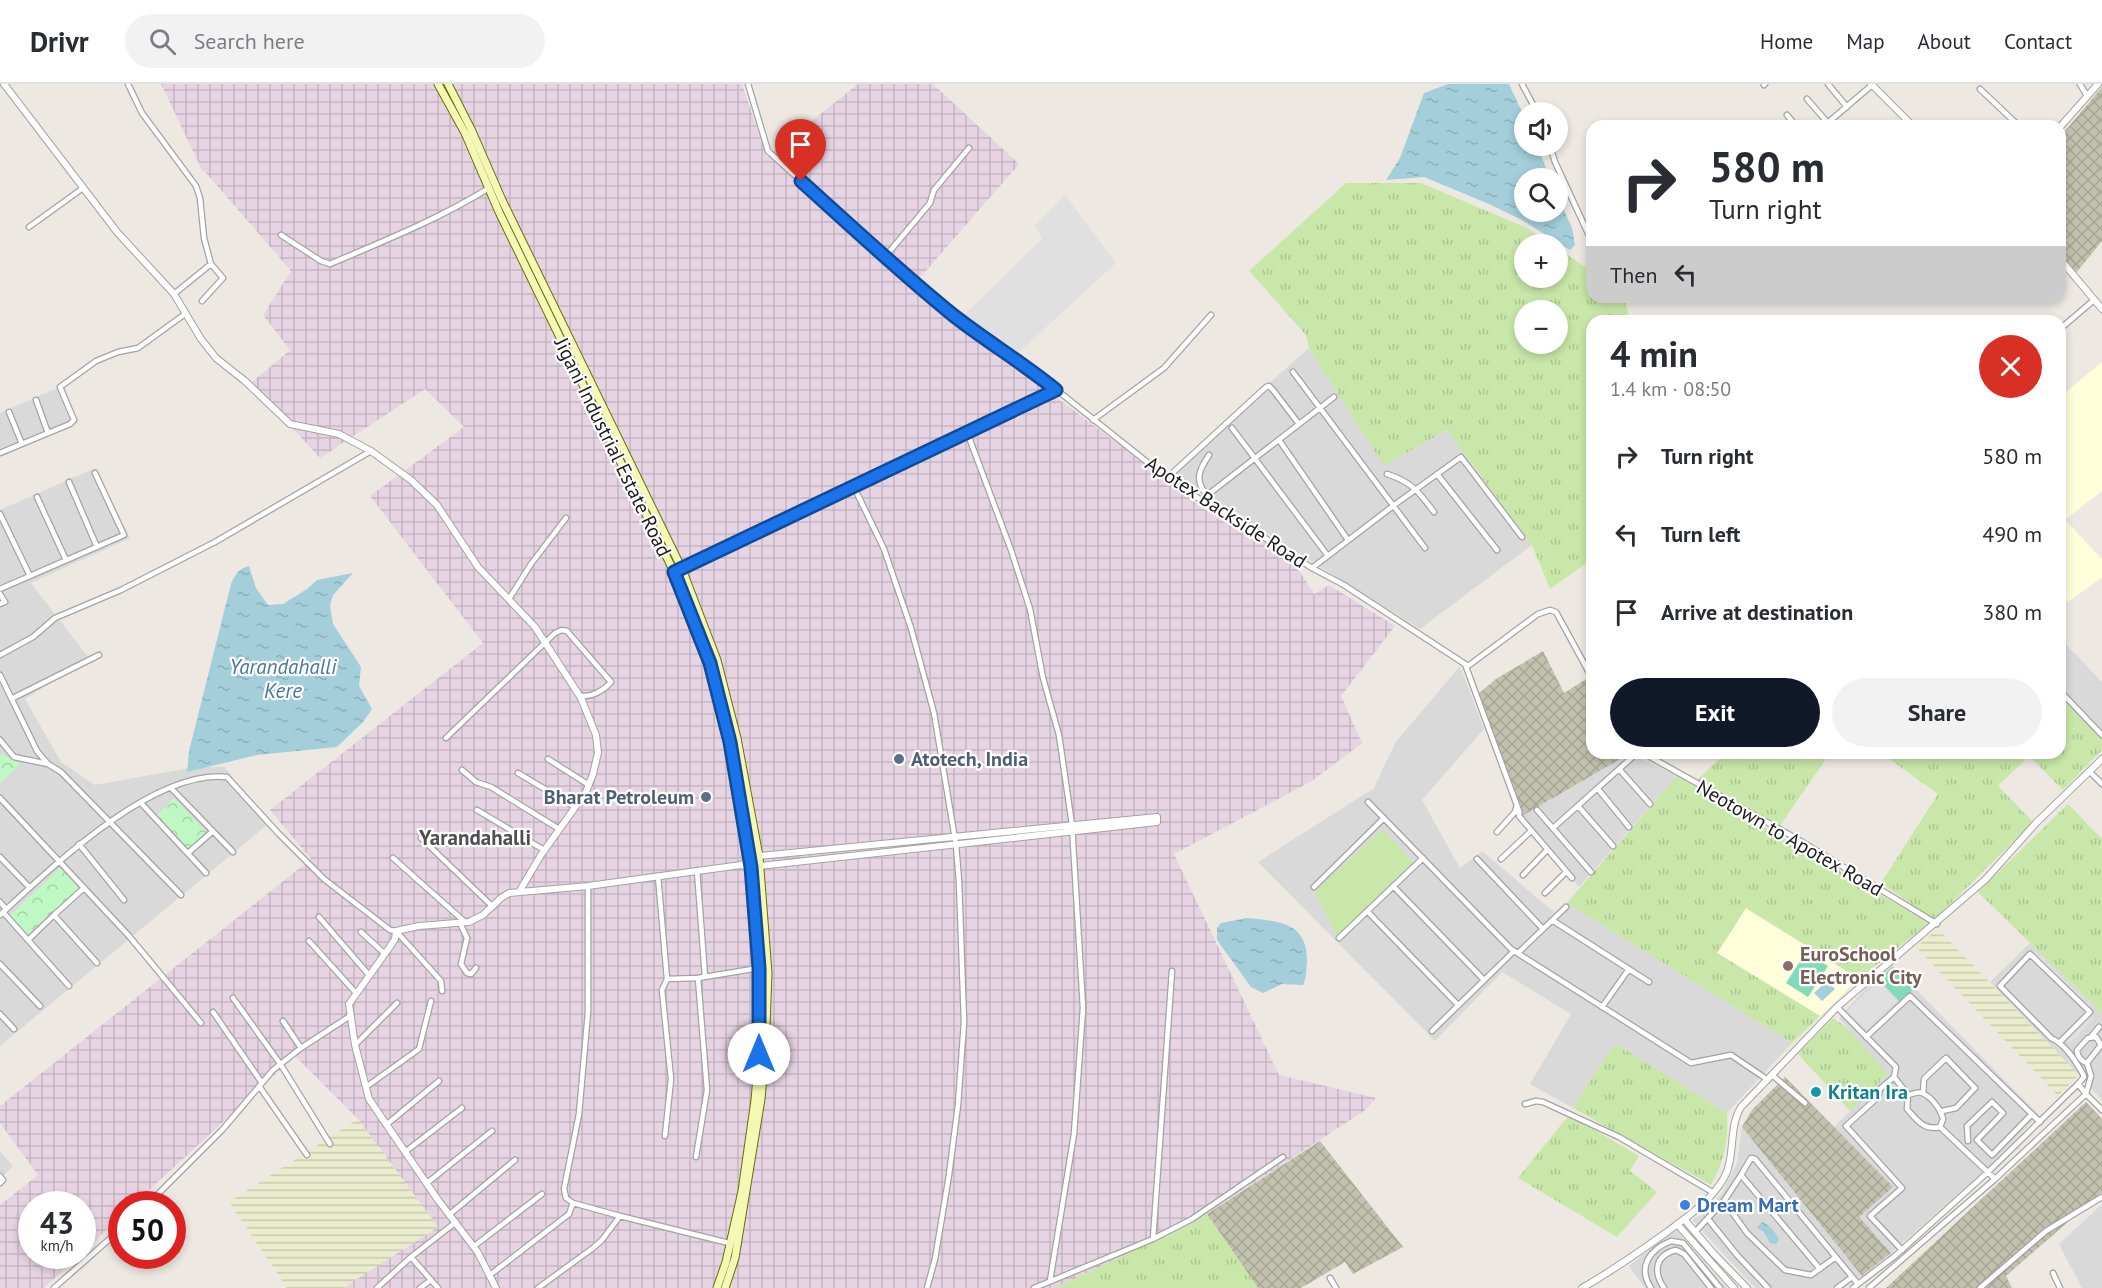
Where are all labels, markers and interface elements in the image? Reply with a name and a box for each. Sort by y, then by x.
search box [125,14,545,68]
text: Drivr [30,23,89,60]
icon: search [146,25,179,58]
text: Search here [194,27,305,55]
text: Home [1760,28,1813,55]
text: Map [1846,28,1885,55]
text: About [1918,28,1971,55]
text: Contact [2004,28,2072,55]
map controls [1514,102,1568,354]
button: sound [1514,102,1568,156]
pin [775,119,826,181]
icon: arrive [784,128,817,161]
text: 580 m [1709,139,1825,194]
icon: right [1610,144,1688,222]
button: search [1514,168,1568,222]
text: Turn right [1709,192,1822,226]
button: + [1514,234,1568,288]
icon: left [1669,258,1702,291]
text: Then [1610,261,1657,289]
button: − [1514,300,1568,354]
text: 4 min [1610,330,1698,377]
street label: Jigani Industrial Estate Road [548,332,677,561]
button: close [1979,335,2042,398]
text: 1.4 km · 08:50 [1610,376,1731,402]
icon: right [1610,440,1643,473]
text: Turn right [1661,442,1753,470]
text: 580 m [1982,442,2042,470]
street label: Apotex Backside Road [1140,450,1312,574]
icon: left [1610,518,1643,551]
text: Turn left [1661,520,1741,548]
text: 490 m [1982,520,2042,548]
icon: arrive [1610,596,1643,629]
text: Arrive at destination [1661,598,1853,626]
text: 380 m [1982,598,2042,626]
water label: Yarandahalli Kere [230,653,337,704]
button: Exit [1610,678,1820,747]
button: Share [1832,678,2042,747]
place label: Atotech, India [911,746,1028,772]
marker: Atotech, India [892,752,906,766]
street label: Neotown to Apotex Road [1692,774,1888,902]
place label: Bharat Petroleum [544,784,694,810]
marker: Bharat Petroleum [699,790,713,804]
district label: Yarandahalli [418,824,531,851]
place label: EuroSchool Electronic City [1800,941,1922,990]
marker: EuroSchool Electronic City [1781,959,1795,973]
position arrow [727,1022,791,1086]
place label: Kritan Ira [1828,1079,1908,1105]
marker: Kritan Ira [1809,1085,1823,1099]
speed limit sign: 50 [108,1191,186,1269]
place label: Dream Mart [1697,1192,1799,1218]
marker: Dream Mart [1678,1198,1692,1212]
text: 43 [40,1203,74,1242]
text: km/h [41,1236,73,1255]

